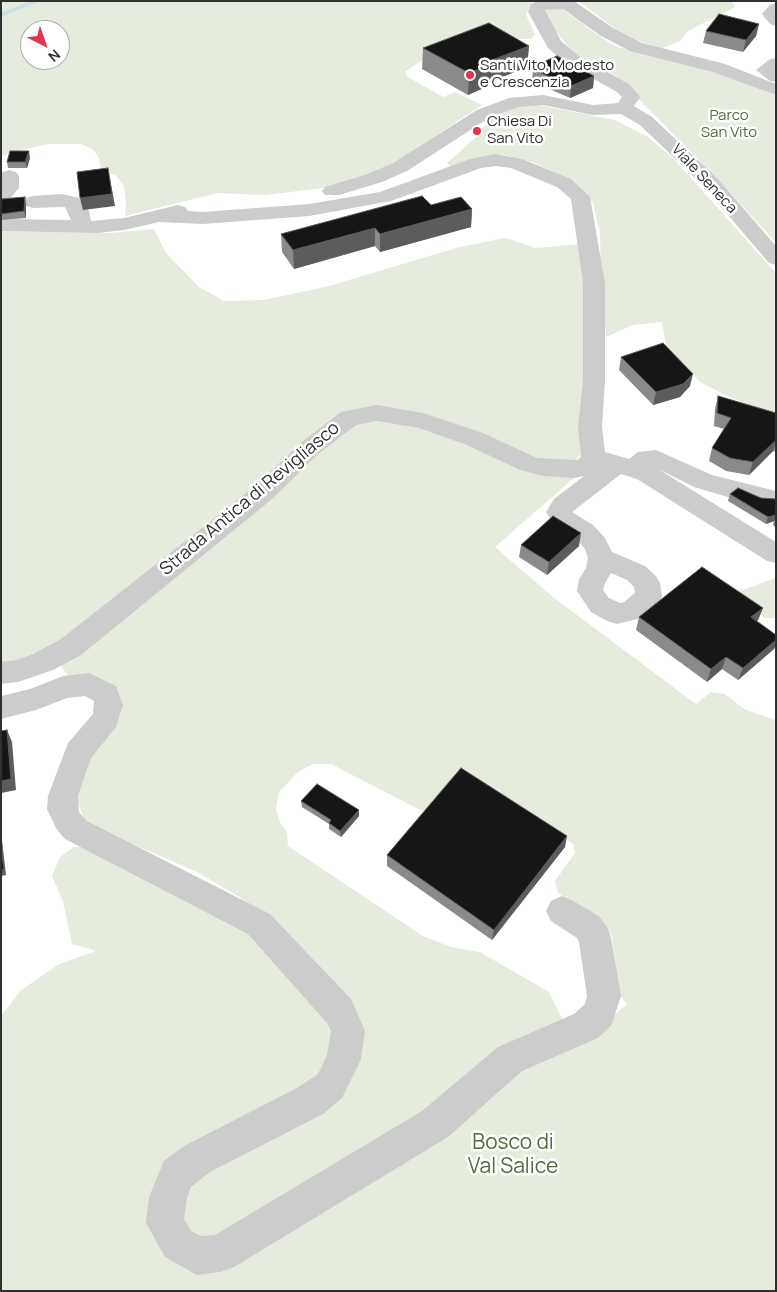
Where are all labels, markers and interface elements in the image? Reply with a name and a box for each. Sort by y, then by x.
north arrow [20,20,70,70]
text: N [44,45,65,66]
place label: Santi Vito, Modesto e Crescenzia [480,57,614,92]
marker: Santi Vito, Modesto e Crescenzia [464,69,476,81]
park label: Parco San Vito [701,107,757,142]
place label: Chiesa Di San Vito [487,113,552,148]
marker: Chiesa Di San Vito [471,125,483,137]
street label: Viale Seneca [667,141,741,217]
street label: Strada Antica di Revigliasco [156,417,344,581]
park label: Bosco di Val Salice [468,1130,558,1180]

